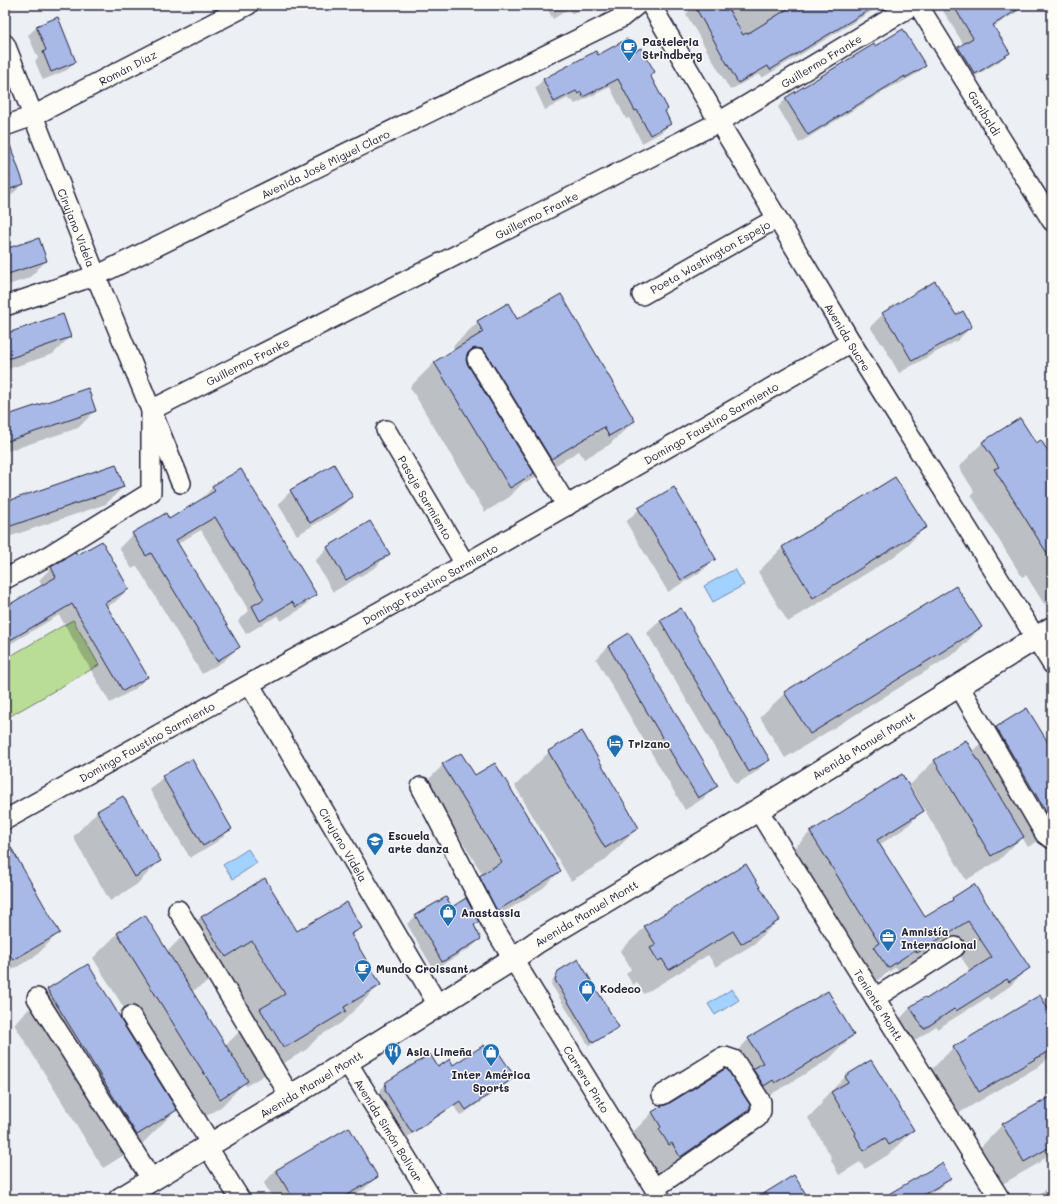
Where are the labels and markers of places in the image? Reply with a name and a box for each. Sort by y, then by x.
place label: Pasteleria Strindberg [642,34,703,62]
cafe icon: Pasteleria Strindberg [619,37,639,62]
hotel icon: Trizano [605,733,625,758]
place label: Trizano [628,736,670,751]
place label: Escuela arte danza [388,828,449,856]
school or university icon: Escuela arte danza [365,831,385,856]
shop icon: Anastassia [438,902,458,927]
place label: Anastassia [461,905,521,920]
place label: Amnistía Internacional [901,924,976,952]
office icon: Amnistía Internacional [878,927,898,952]
cafe icon: Mundo Croissant [353,958,373,983]
place label: Mundo Croissant [376,961,469,976]
shop icon: Kodeco [577,978,597,1003]
place label: Kodeco [600,981,641,996]
restaurant icon: Asia Limeña [383,1041,403,1066]
shop icon: Inter América Sports [481,1042,501,1067]
place label: Asia Limeña [406,1044,472,1059]
place label: Inter América Sports [452,1067,531,1095]

